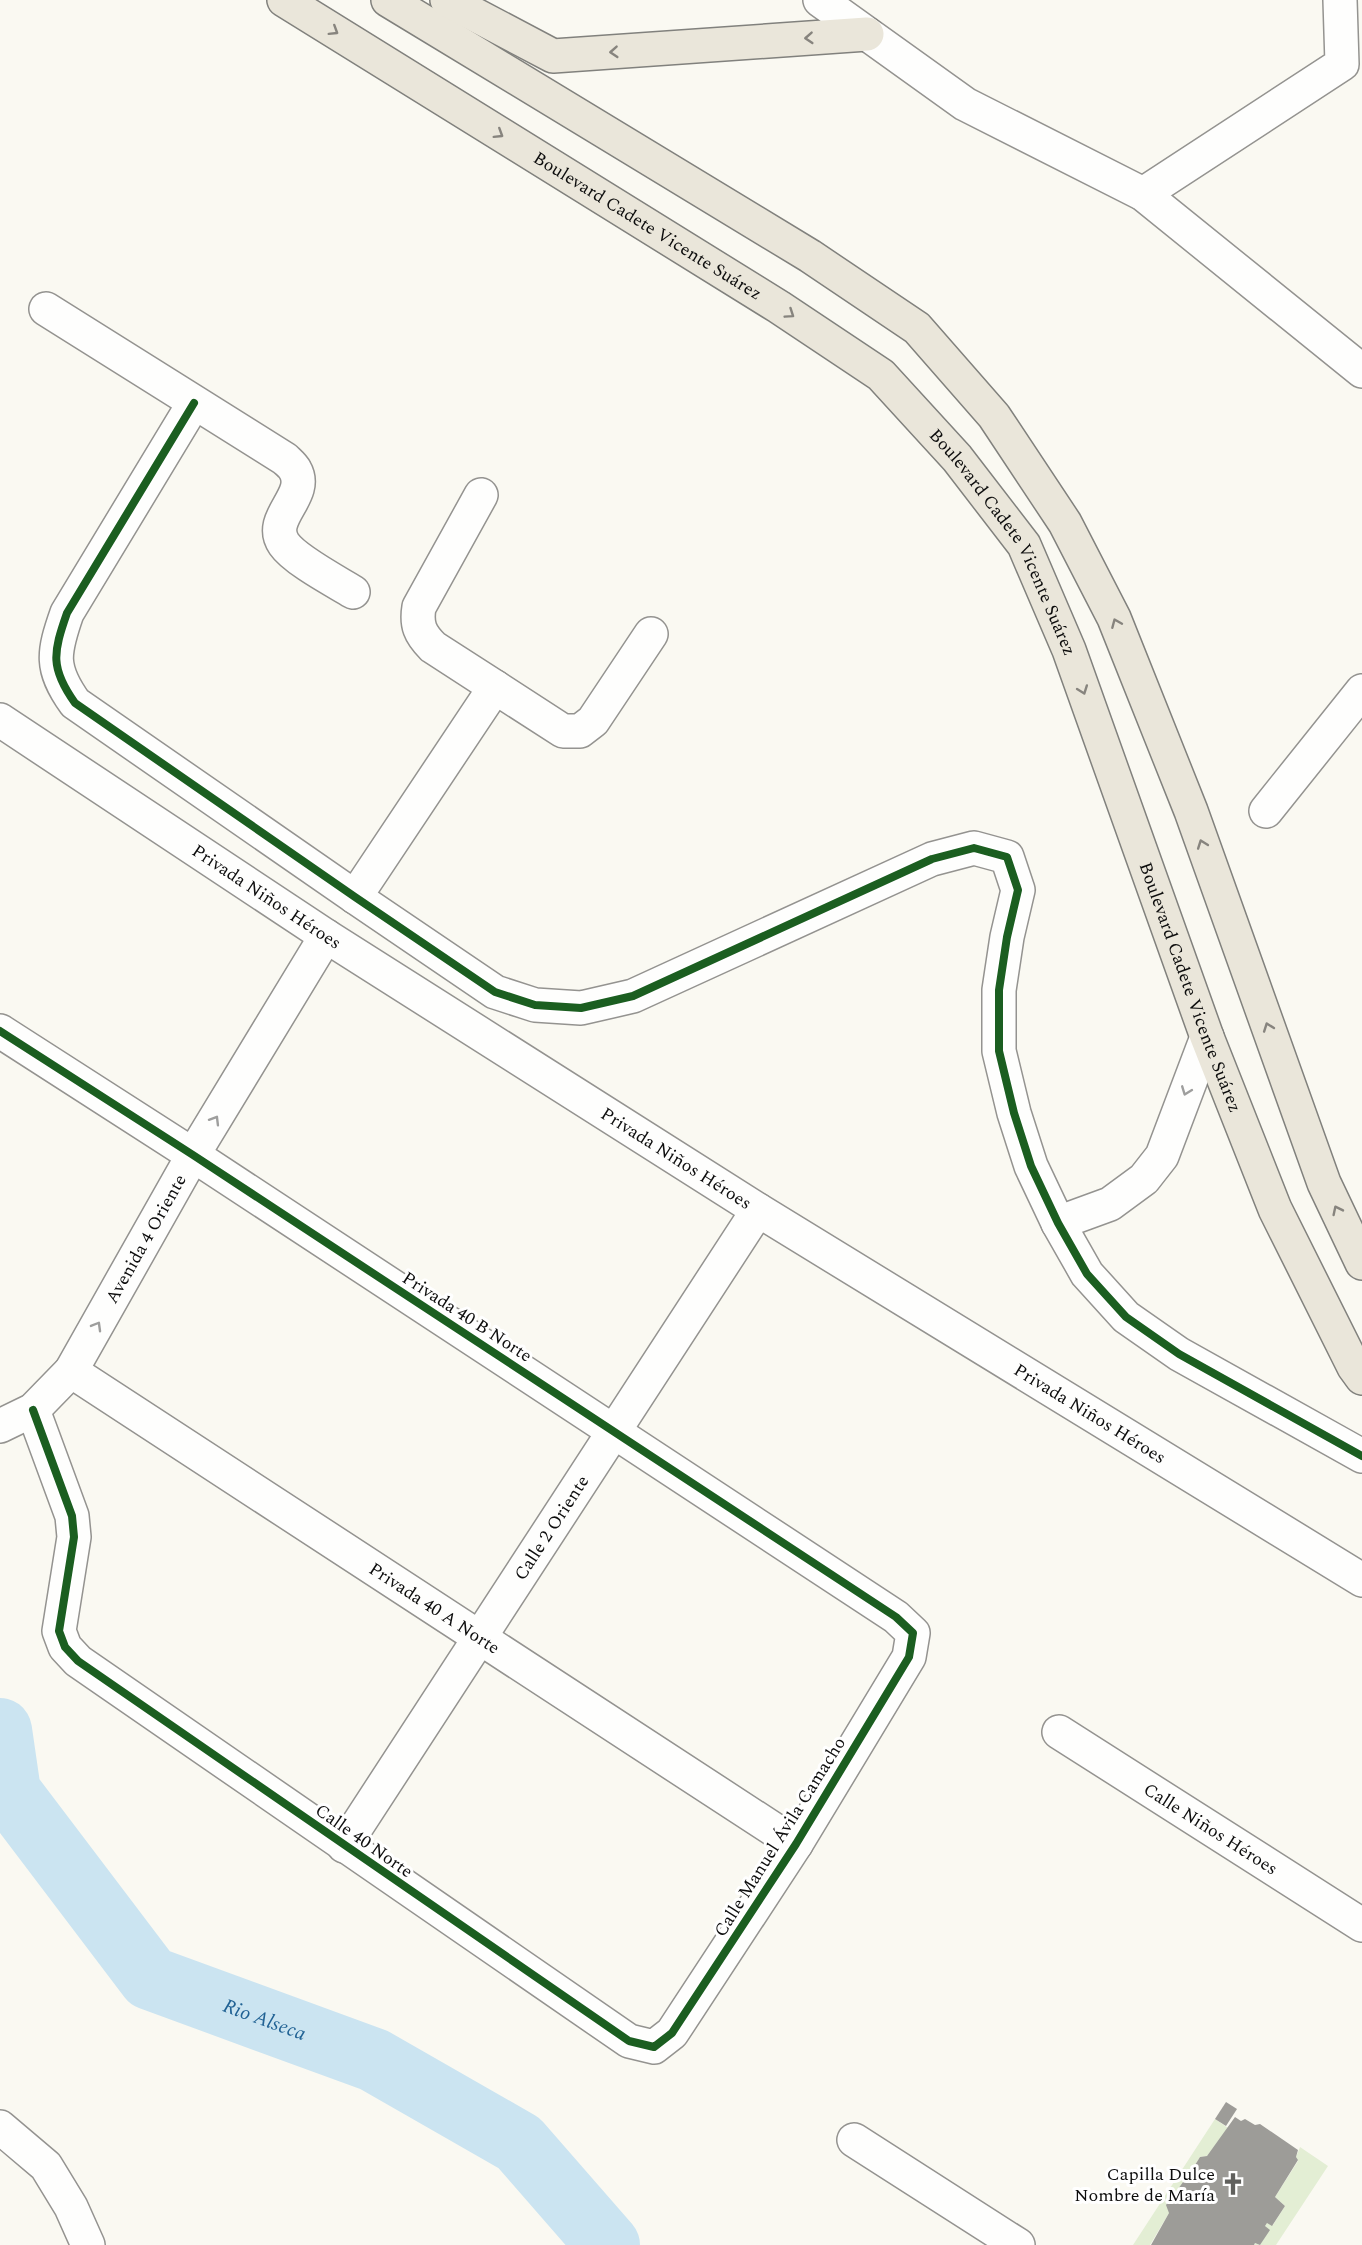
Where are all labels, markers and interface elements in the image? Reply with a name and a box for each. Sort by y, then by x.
one-way arrow [328,23,338,35]
one-way arrow [804,31,813,44]
one-way arrow [610,45,619,58]
one-way arrow [493,126,503,138]
street label: Boulevard Cadete Vicente Suárez [528,144,767,307]
one-way arrow [783,307,794,318]
street label: Boulevard Cadete Vicente Suárez [923,422,1083,659]
one-way arrow [1111,619,1123,630]
one-way arrow [1076,684,1089,695]
street label: Privada Niños Héroes [187,837,347,956]
one-way arrow [1197,839,1210,850]
street label: Boulevard Cadete Vicente Suárez [1132,858,1249,1116]
one-way arrow [1263,1023,1276,1033]
one-way arrow [1181,1085,1193,1096]
street label: Privada Niños Héroes [596,1100,757,1216]
one-way arrow [207,1116,219,1126]
street label: Avenida 4 Oriente [98,1169,193,1308]
one-way arrow [1332,1205,1344,1216]
street label: Privada 40 B Norte [397,1265,537,1369]
one-way arrow [90,1321,101,1332]
street label: Privada Niños Héroes [1009,1356,1171,1470]
street label: Calle 2 Oriente [507,1470,596,1585]
street label: Privada 40 A Norte [364,1555,505,1661]
street label: Calle Manuel Ávila Camacho [707,1732,853,1942]
street label: Calle Niños Héroes [1138,1776,1283,1882]
street label: Calle 40 Norte [309,1797,419,1885]
water label: Rio Alseca [219,1991,310,2049]
place label: Capilla Dulce Nombre de María [1074,2161,1215,2209]
church icon: Capilla Dulce Nombre de María [1220,2171,1246,2197]

